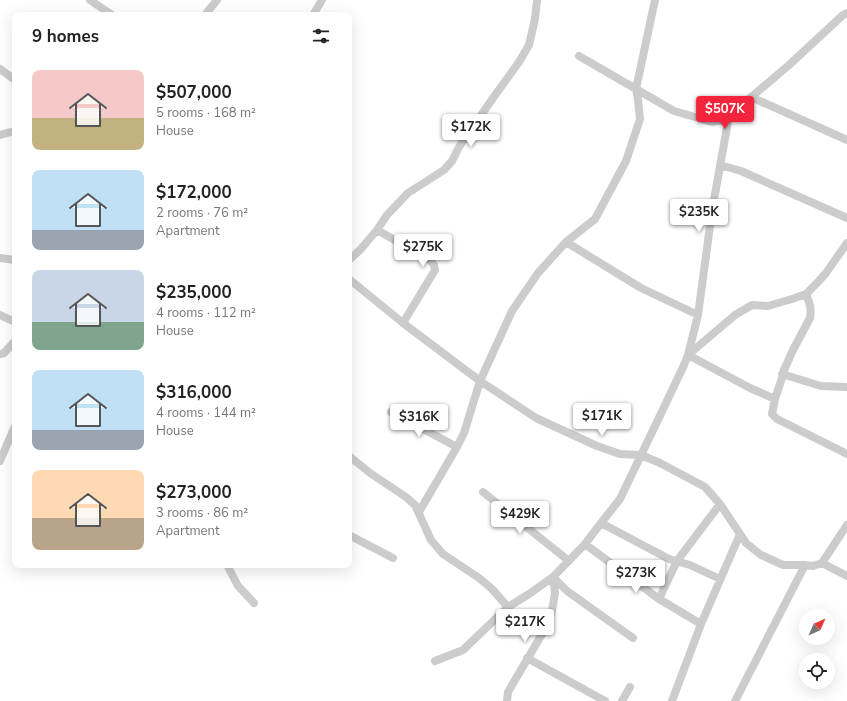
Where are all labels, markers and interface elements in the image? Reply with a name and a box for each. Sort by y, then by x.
text: 9 homes [32,25,99,48]
icon: filters [310,25,332,47]
text: $507,000 [156,81,232,104]
icon: home [64,86,112,134]
pin: $507K [697,96,753,130]
text: $507K [705,100,745,118]
text: 5 rooms · 168 m² [156,104,256,122]
pin: $172K [443,114,499,148]
text: $172K [451,118,491,136]
text: House [156,122,194,140]
text: $172,000 [156,181,232,204]
icon: home [64,186,112,234]
pin: $235K [671,199,727,233]
text: $235K [679,203,719,221]
text: 2 rooms · 76 m² [156,204,248,222]
text: Apartment [156,222,219,240]
pin: $275K [395,234,451,268]
text: $275K [403,238,443,256]
text: $235,000 [156,281,232,304]
icon: home [64,286,112,334]
text: 4 rooms · 112 m² [156,304,256,322]
text: House [156,322,194,340]
text: $316,000 [156,381,232,404]
icon: home [64,386,112,434]
pin: $171K [574,403,630,437]
text: 4 rooms · 144 m² [156,404,256,422]
pin: $316K [391,404,447,438]
text: $171K [582,407,622,425]
text: $316K [399,408,439,426]
text: House [156,422,194,440]
text: $273,000 [156,481,232,504]
icon: home [64,486,112,534]
pin: $429K [492,501,548,535]
text: 3 rooms · 86 m² [156,504,248,522]
text: $429K [500,505,540,523]
text: Apartment [156,522,219,540]
pin: $273K [608,560,664,594]
text: $273K [616,564,656,582]
pin: $217K [497,609,553,643]
north arrow [799,609,835,645]
map controls [799,609,835,689]
text: $217K [505,613,545,631]
button: locate [799,653,835,689]

